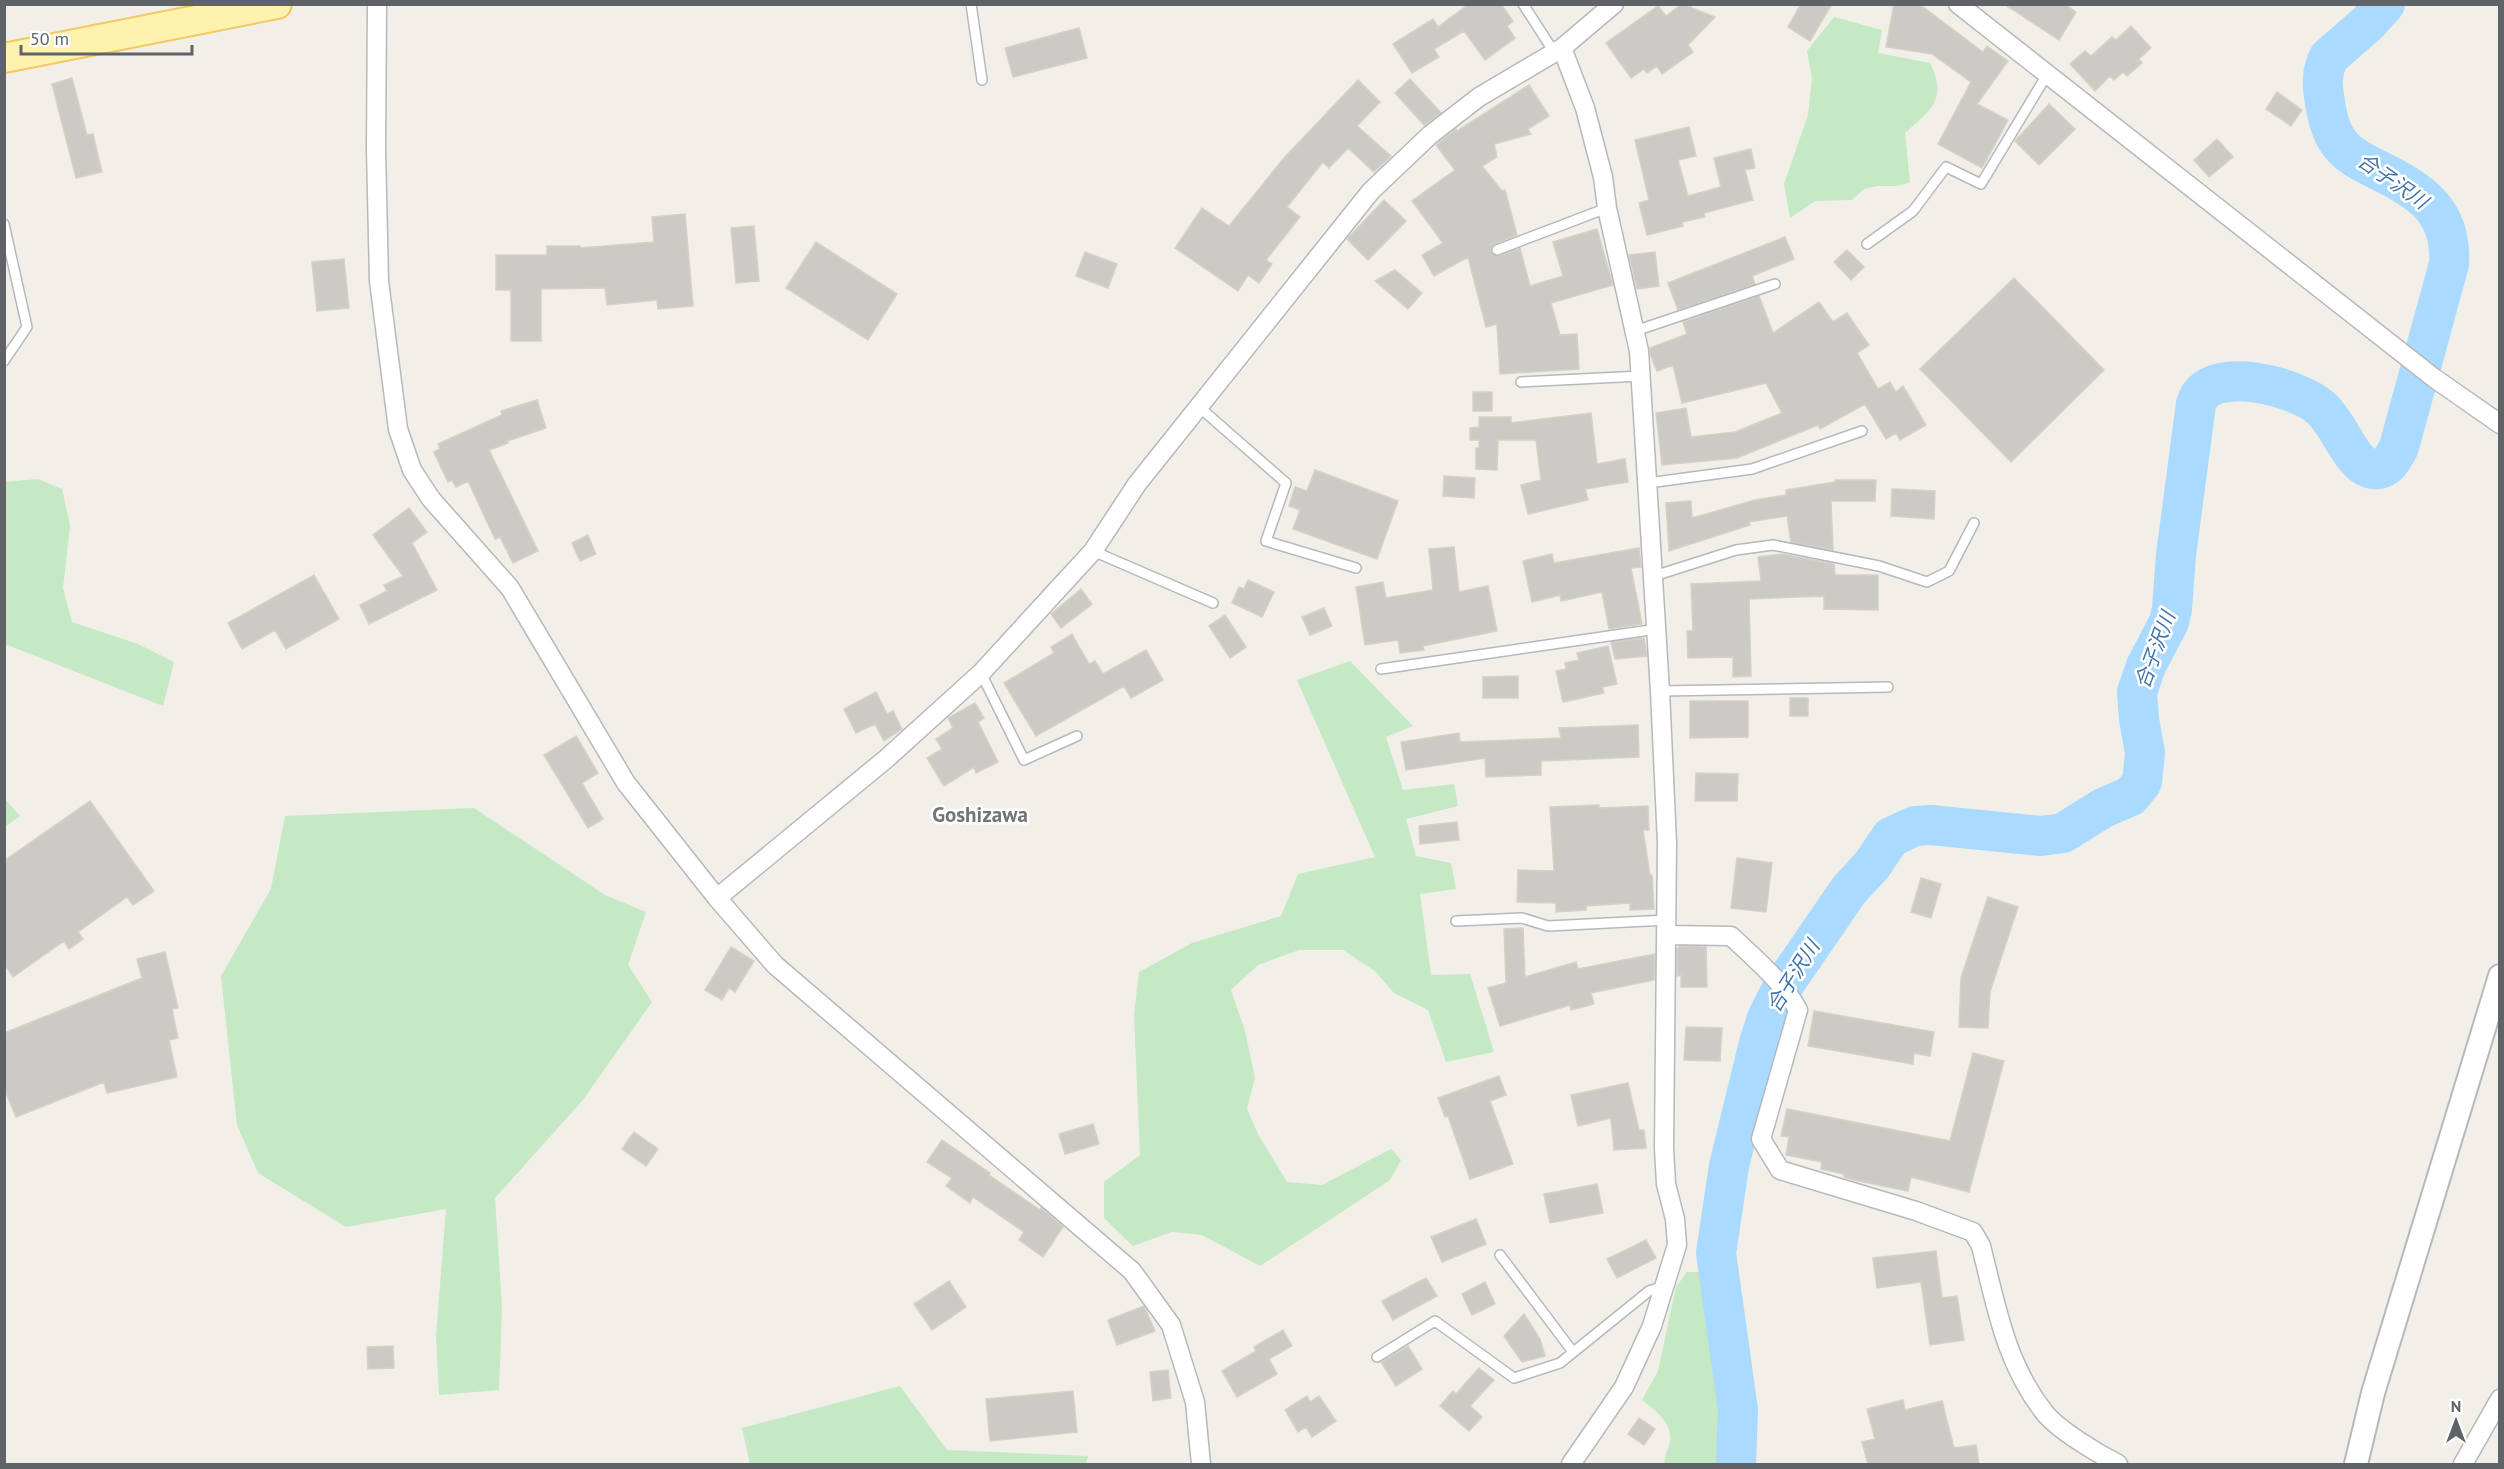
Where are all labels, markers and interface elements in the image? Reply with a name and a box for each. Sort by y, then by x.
scale bar [21,18,192,56]
text: 50 m [30,27,69,50]
water label: 合子沢川 [2353,147,2435,216]
water label: 合子沢川 [2129,606,2182,692]
district label: Goshizawa [932,801,1028,828]
water label: 合子沢川 [1761,933,1826,1017]
north arrow [2426,1391,2486,1451]
text: N [2451,1396,2461,1416]

